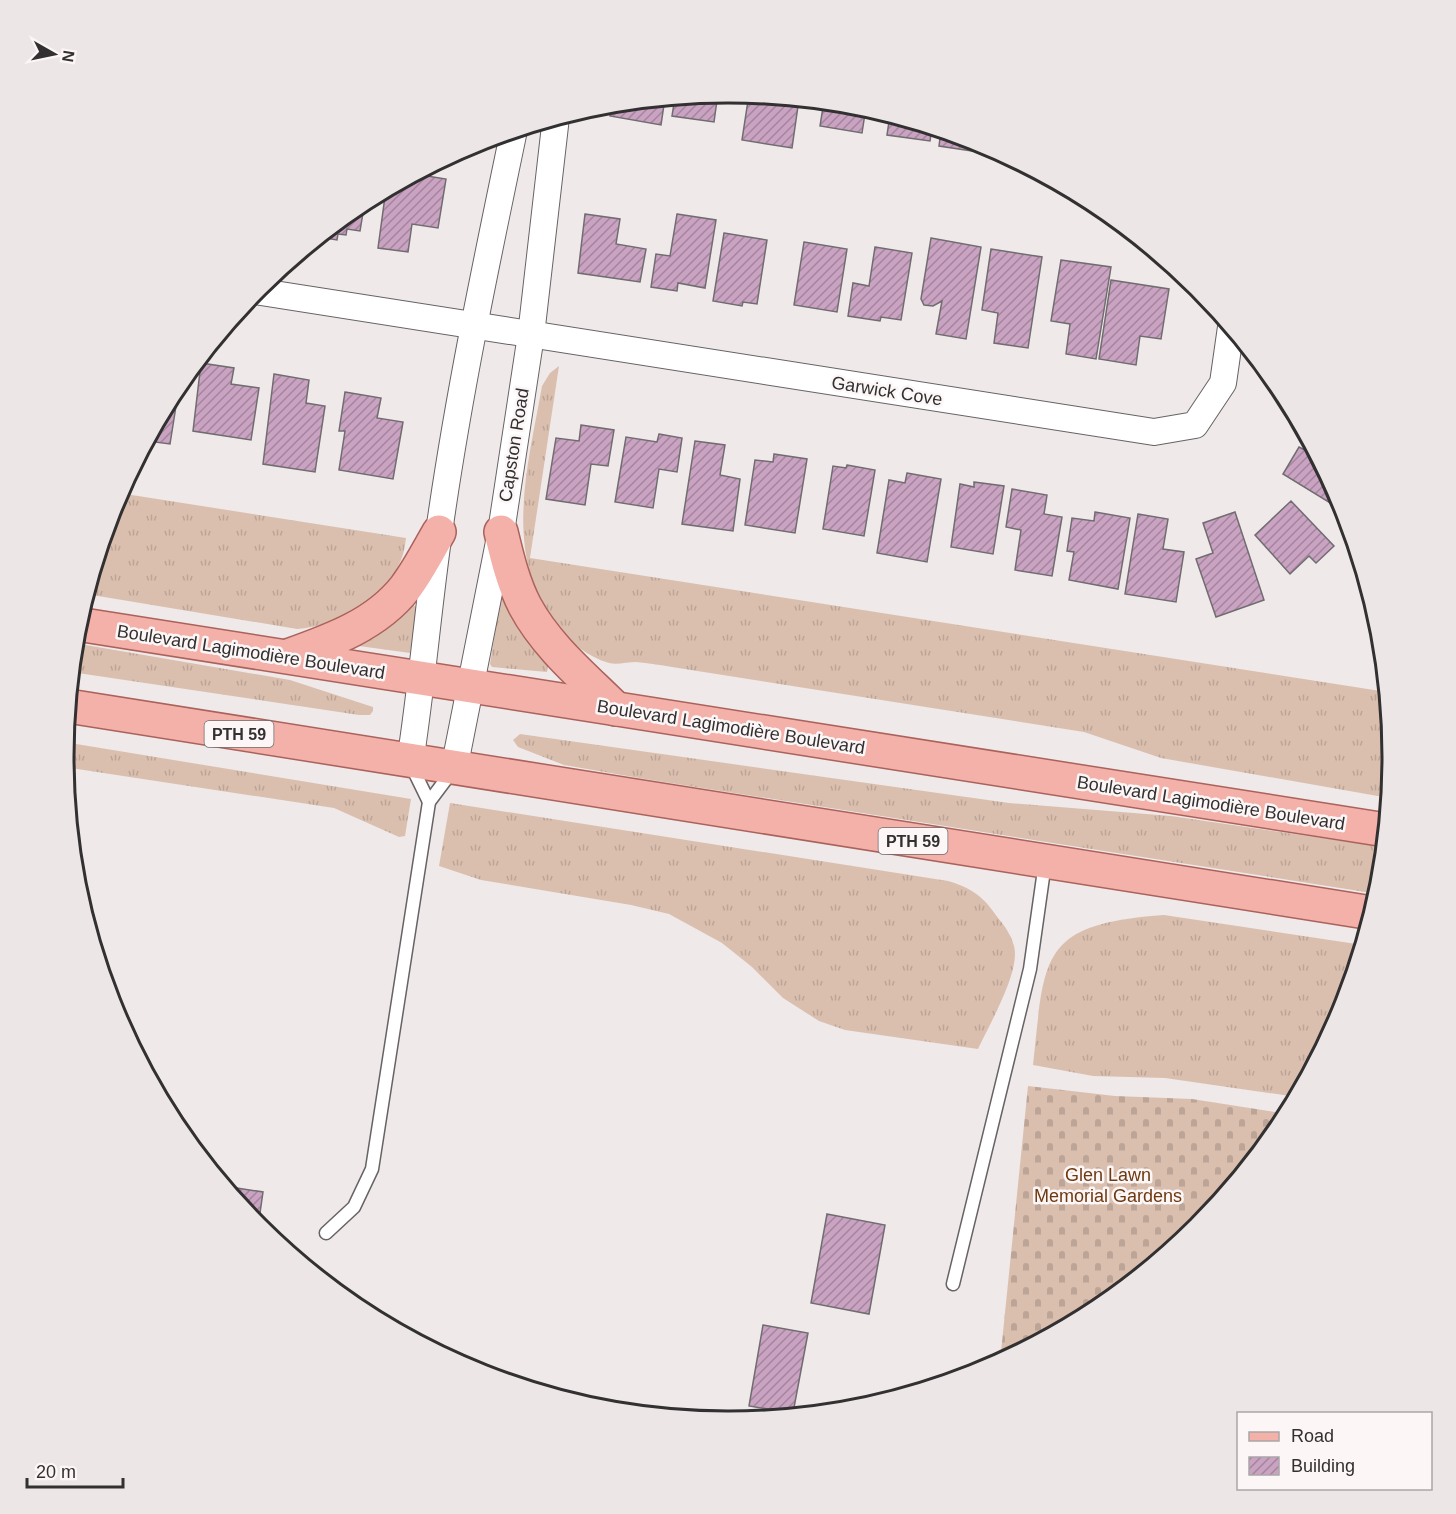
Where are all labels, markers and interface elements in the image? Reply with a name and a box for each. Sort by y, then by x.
north arrow [24,24,84,84]
text: N [59,49,78,63]
street label: Garwick Cove [830,372,944,410]
street label: Capston Road [495,387,533,503]
street label: Boulevard Lagimodière Boulevard [116,621,386,683]
street label: Boulevard Lagimodière Boulevard [596,696,866,758]
road number: PTH 59 [204,721,274,747]
street label: Boulevard Lagimodière Boulevard [1076,772,1346,834]
road number: PTH 59 [878,828,948,854]
park label: Glen Lawn Memorial Gardens [1034,1165,1182,1206]
legend [1237,1412,1432,1490]
text: Road [1291,1426,1334,1446]
scale bar [27,1451,123,1489]
text: Building [1291,1456,1355,1476]
text: 20 m [36,1462,76,1482]

